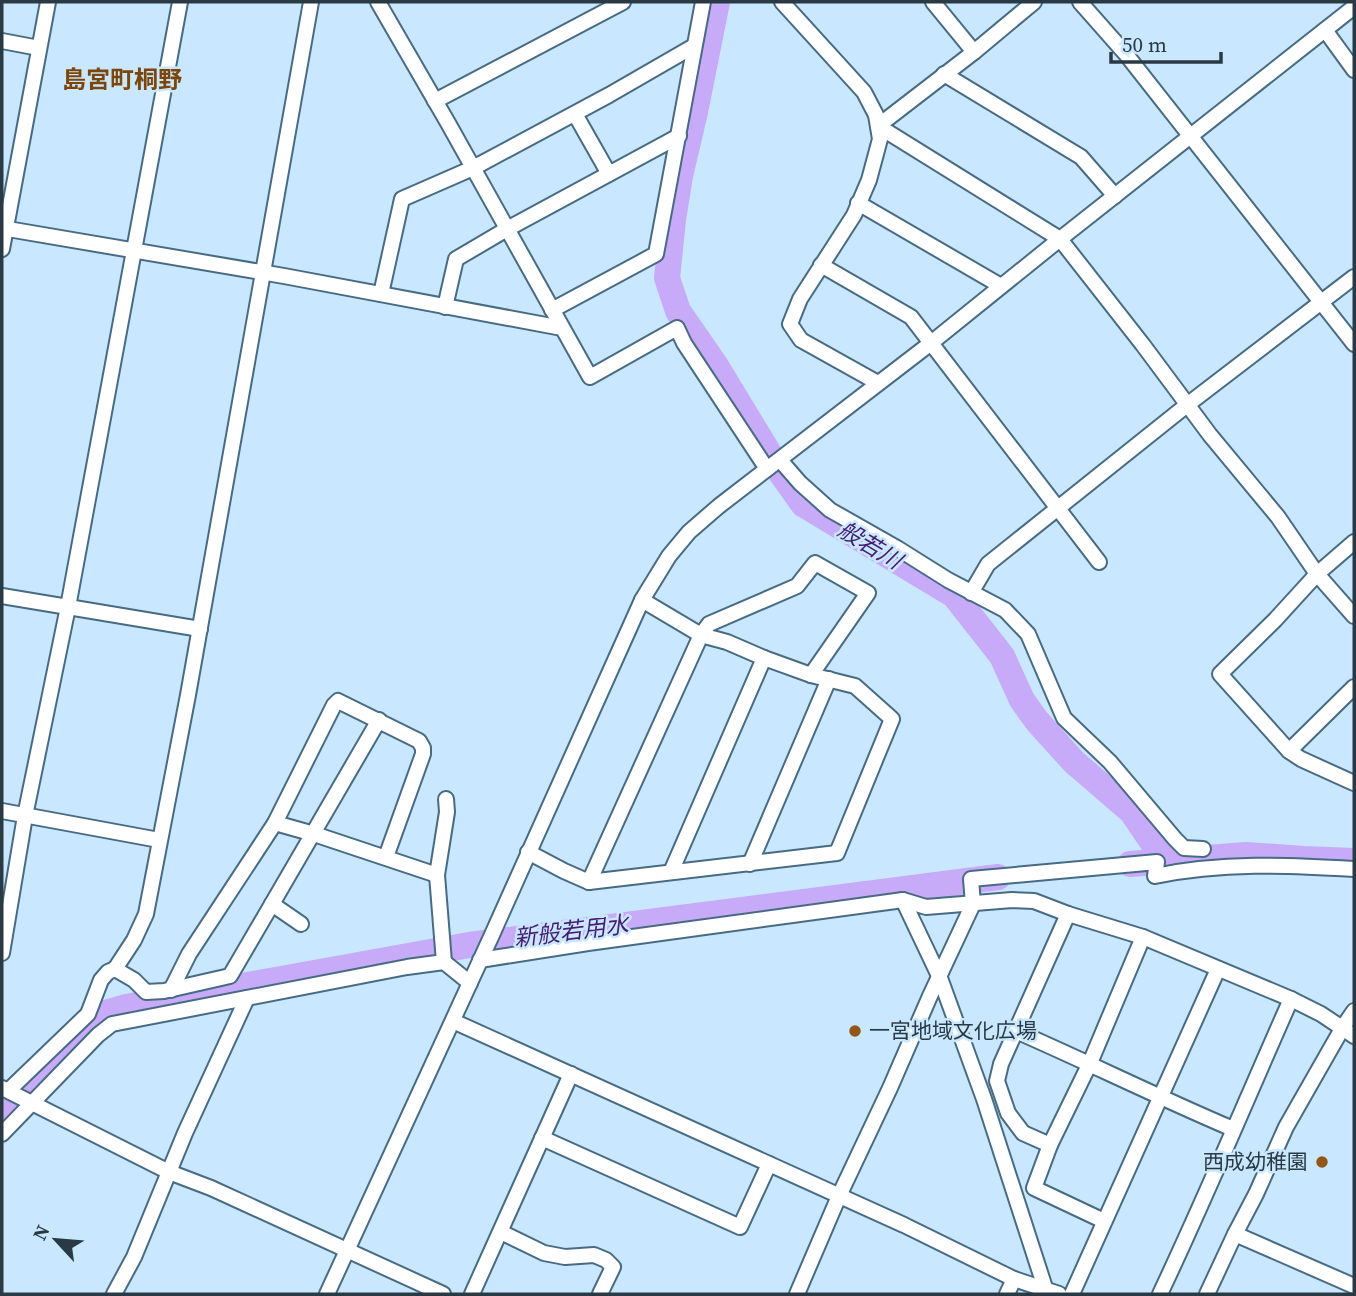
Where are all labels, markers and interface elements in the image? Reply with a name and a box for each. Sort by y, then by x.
scale bar [1111,21,1221,65]
text: 50 m [1122,30,1167,59]
district label: 島宮町桐野 [62,63,182,96]
water label: 般若川 [832,514,910,578]
water label: 新般若用水 [512,908,633,954]
place label: 一宮地域文化広場 [869,1016,1037,1045]
marker: 一宮地域文化広場 [847,1023,863,1039]
place label: 西成幼稚園 [1203,1147,1308,1176]
marker: 西成幼稚園 [1314,1154,1330,1170]
north arrow [21,1205,91,1275]
text: N [26,1220,56,1244]

